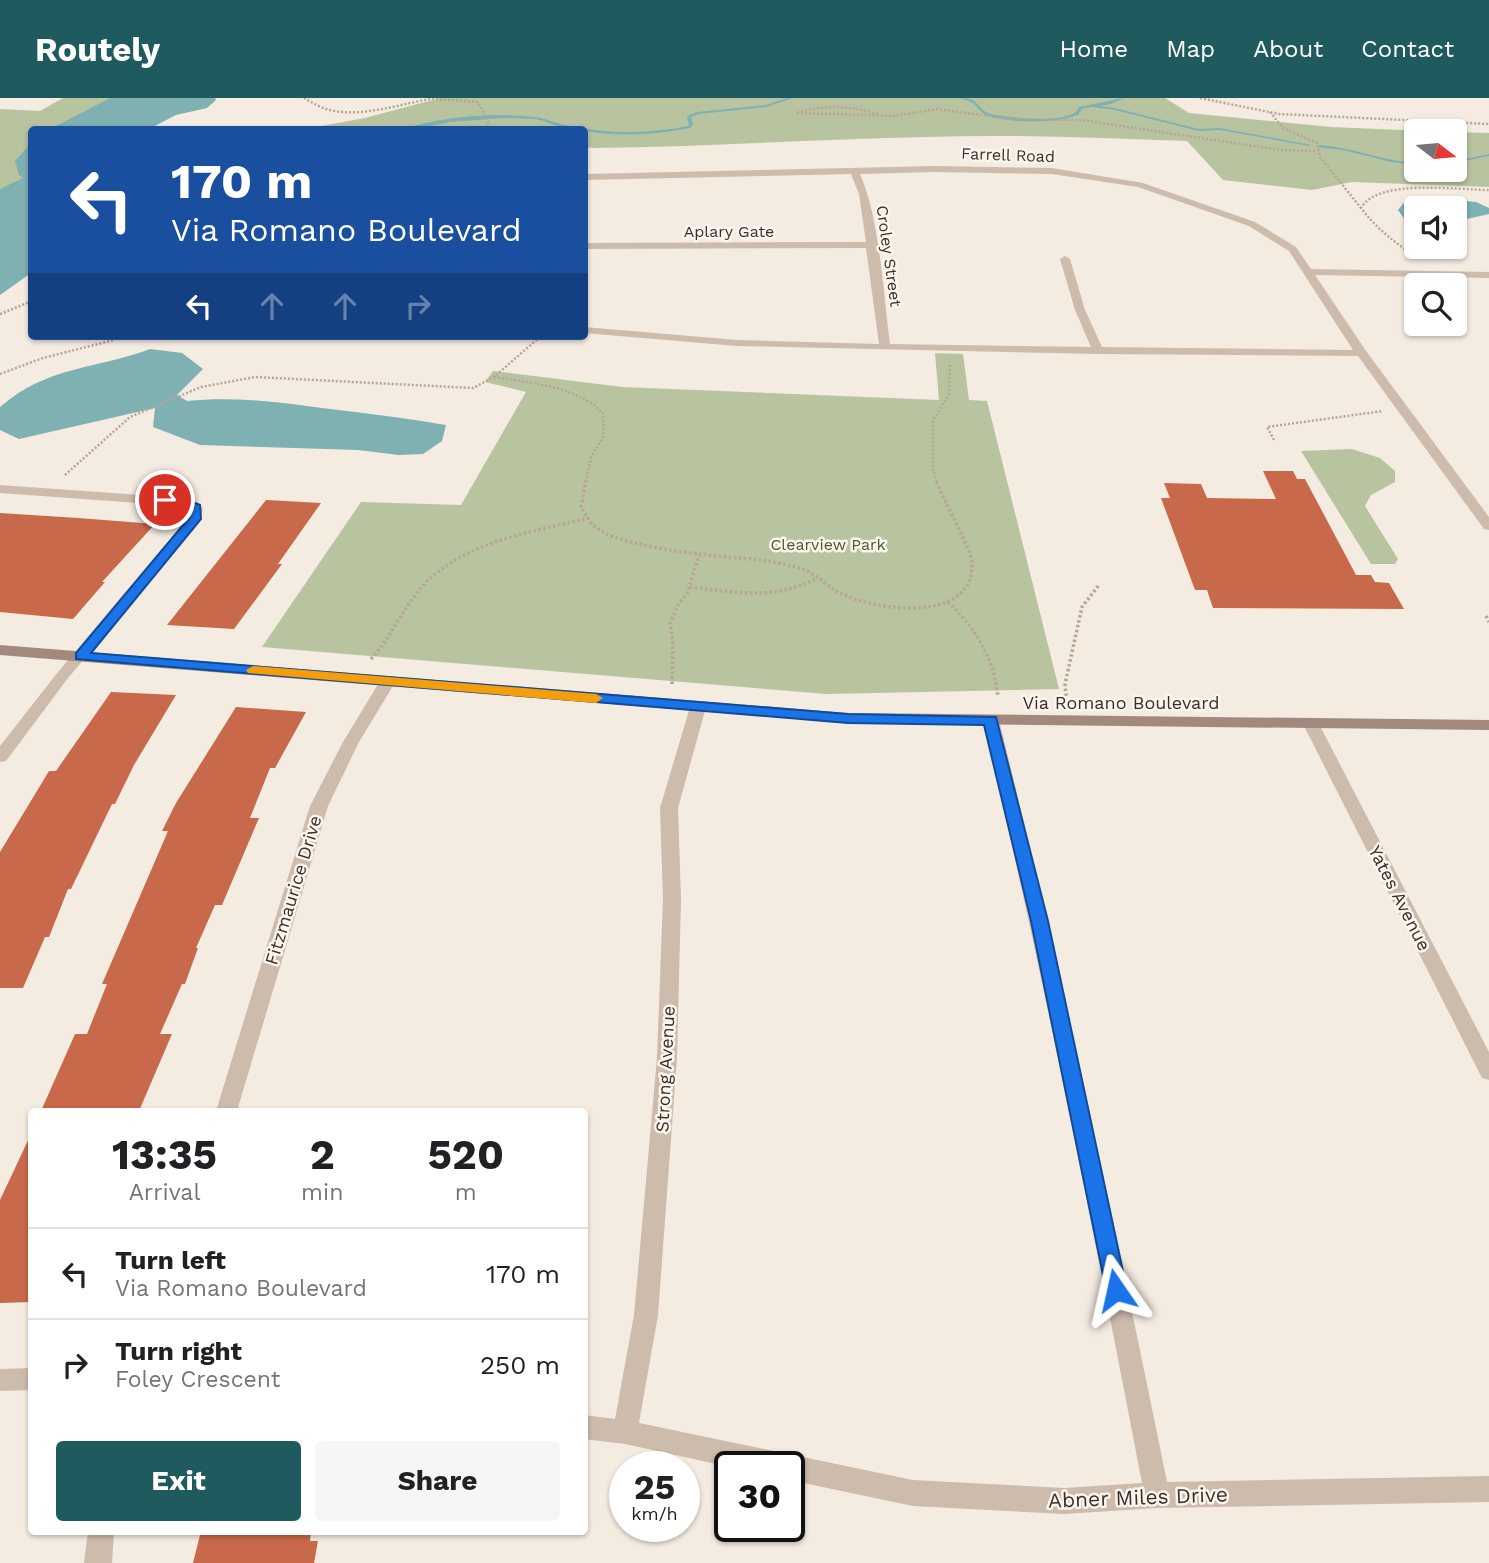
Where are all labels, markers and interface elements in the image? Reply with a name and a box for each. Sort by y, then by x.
text: Routely [35,30,160,69]
text: Home [1060,35,1128,63]
text: Map [1166,35,1215,63]
text: About [1253,35,1323,63]
text: Contact [1361,35,1454,63]
north arrow [1404,119,1466,182]
map controls [1404,119,1467,336]
street label: Farrell Road [961,144,1055,166]
text: 170 m [171,152,312,210]
icon: left [56,154,147,245]
button: sound [1404,196,1467,259]
street label: Croley Street [872,204,906,308]
text: Via Romano Boulevard [171,211,522,249]
street label: Aplary Gate [684,222,774,241]
button: search [1404,273,1467,336]
icon: left [180,287,218,325]
icon: ahead [253,287,291,325]
icon: ahead [326,287,364,325]
icon: right [399,287,437,325]
pin [135,470,195,530]
icon: arrive [146,481,184,519]
park label: Clearview Park [770,535,886,554]
street label: Via Romano Boulevard [1022,692,1220,713]
street label: Fitzmaurice Drive [260,813,326,967]
street label: Yates Avenue [1365,842,1435,954]
street label: Strong Avenue [651,1005,679,1133]
text: 13:35 [112,1130,217,1179]
text: 2 [310,1130,335,1179]
text: 520 [427,1130,504,1179]
text: Arrival [129,1179,200,1206]
text: min [301,1179,343,1206]
text: m [455,1179,477,1206]
text: Turn left [115,1245,226,1275]
position arrow [1079,1253,1153,1327]
icon: left [56,1255,94,1293]
text: 170 m [486,1259,560,1289]
text: Via Romano Boulevard [115,1275,367,1302]
text: Turn right [115,1336,242,1366]
icon: right [56,1346,94,1384]
text: 250 m [480,1350,560,1380]
text: Foley Crescent [115,1366,281,1393]
button: Exit [56,1441,301,1521]
button: Share [315,1441,560,1521]
speed limit sign: 30 [714,1451,805,1542]
text: 25 [634,1466,675,1508]
street label: Abner Miles Drive [1048,1481,1228,1513]
text: km/h [631,1503,678,1524]

